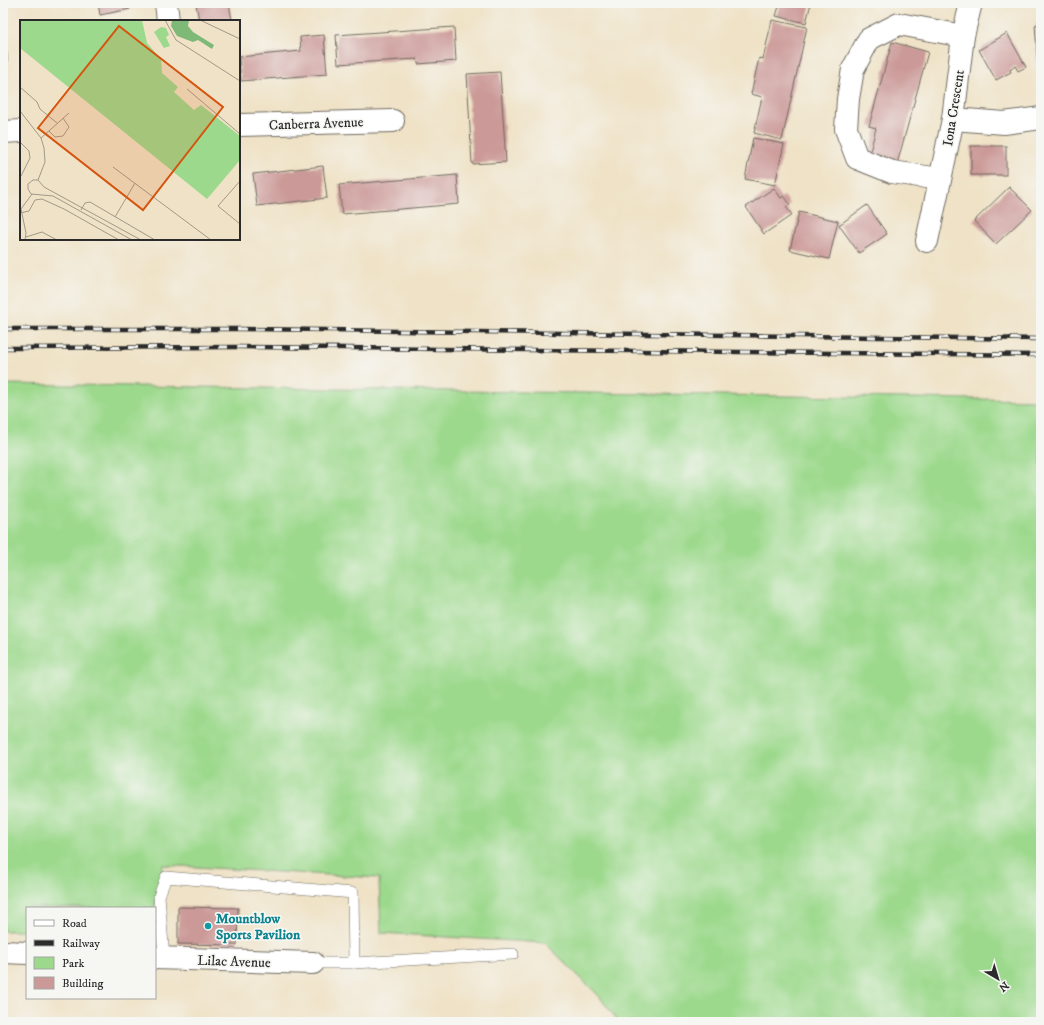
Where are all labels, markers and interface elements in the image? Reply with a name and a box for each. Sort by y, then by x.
inset map [20,20,240,240]
street label: Iona Crescent [939,68,969,148]
street label: Canberra Avenue [268,113,364,135]
legend [26,907,156,999]
place label: Mountblow Sports Pavilion [216,910,301,944]
text: Road [62,916,87,931]
marker: Mountblow Sports Pavilion [203,921,213,931]
text: Railway [62,936,100,951]
street label: Lilac Avenue [197,952,271,972]
text: Park [62,956,84,971]
north arrow [978,959,1018,999]
text: Building [62,976,103,991]
text: N [996,978,1011,994]

